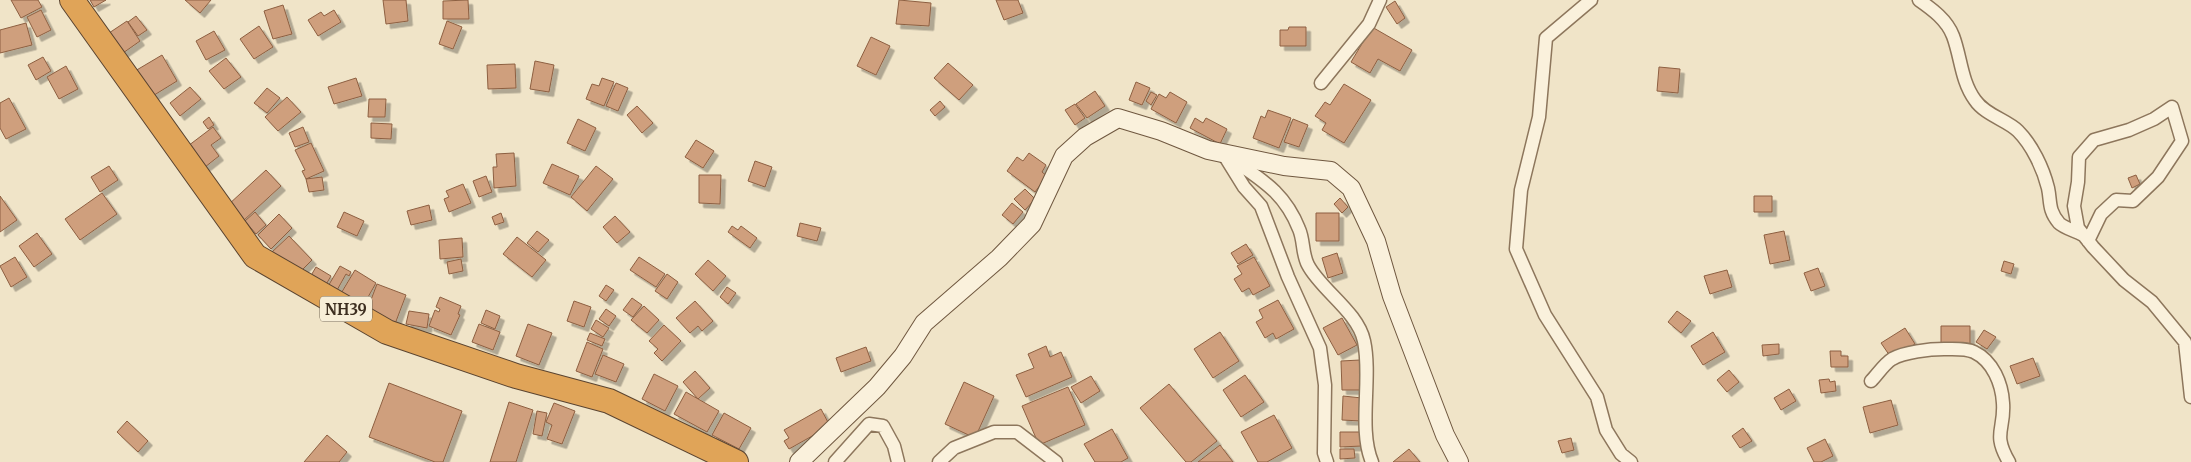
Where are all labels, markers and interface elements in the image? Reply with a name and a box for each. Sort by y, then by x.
road number: NH39 [320,296,372,322]

